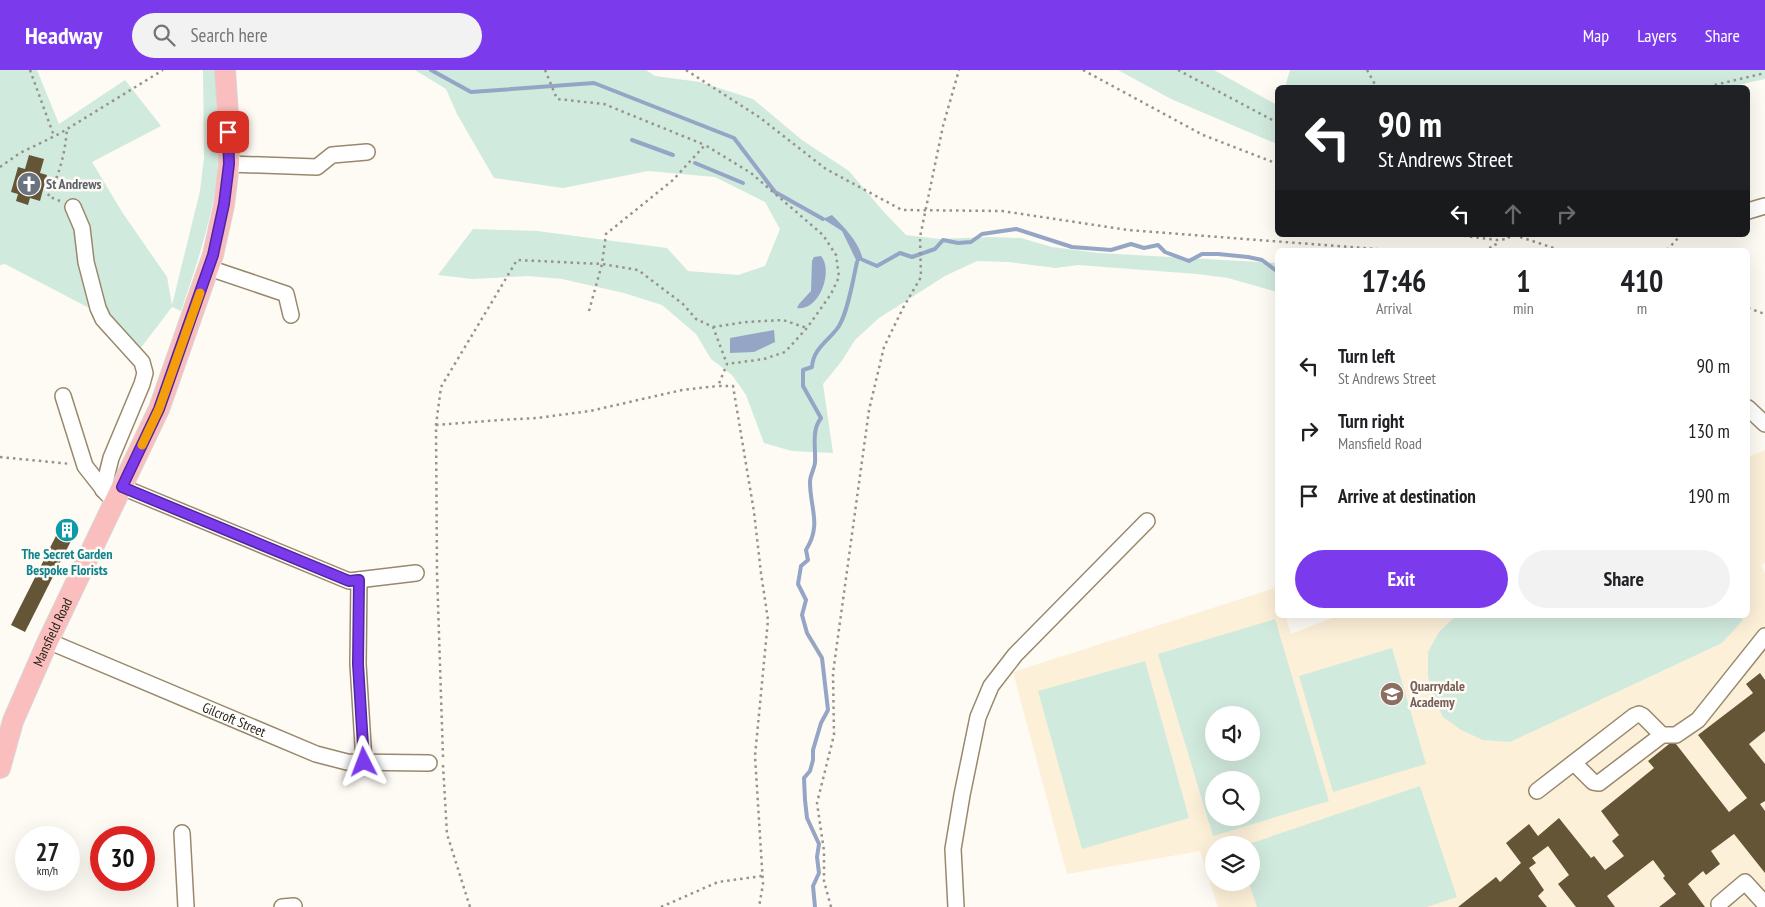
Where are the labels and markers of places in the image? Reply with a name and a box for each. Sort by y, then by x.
pin [207,111,249,153]
church icon: St Andrews [16,171,42,197]
place label: St Andrews [46,175,102,193]
building icon: The Secret Garden Bespoke Florists [54,517,80,543]
place label: The Secret Garden Bespoke Florists [21,545,113,579]
place label: Quarrydale Academy [1409,677,1465,711]
school or university icon: Quarrydale Academy [1379,681,1405,707]

